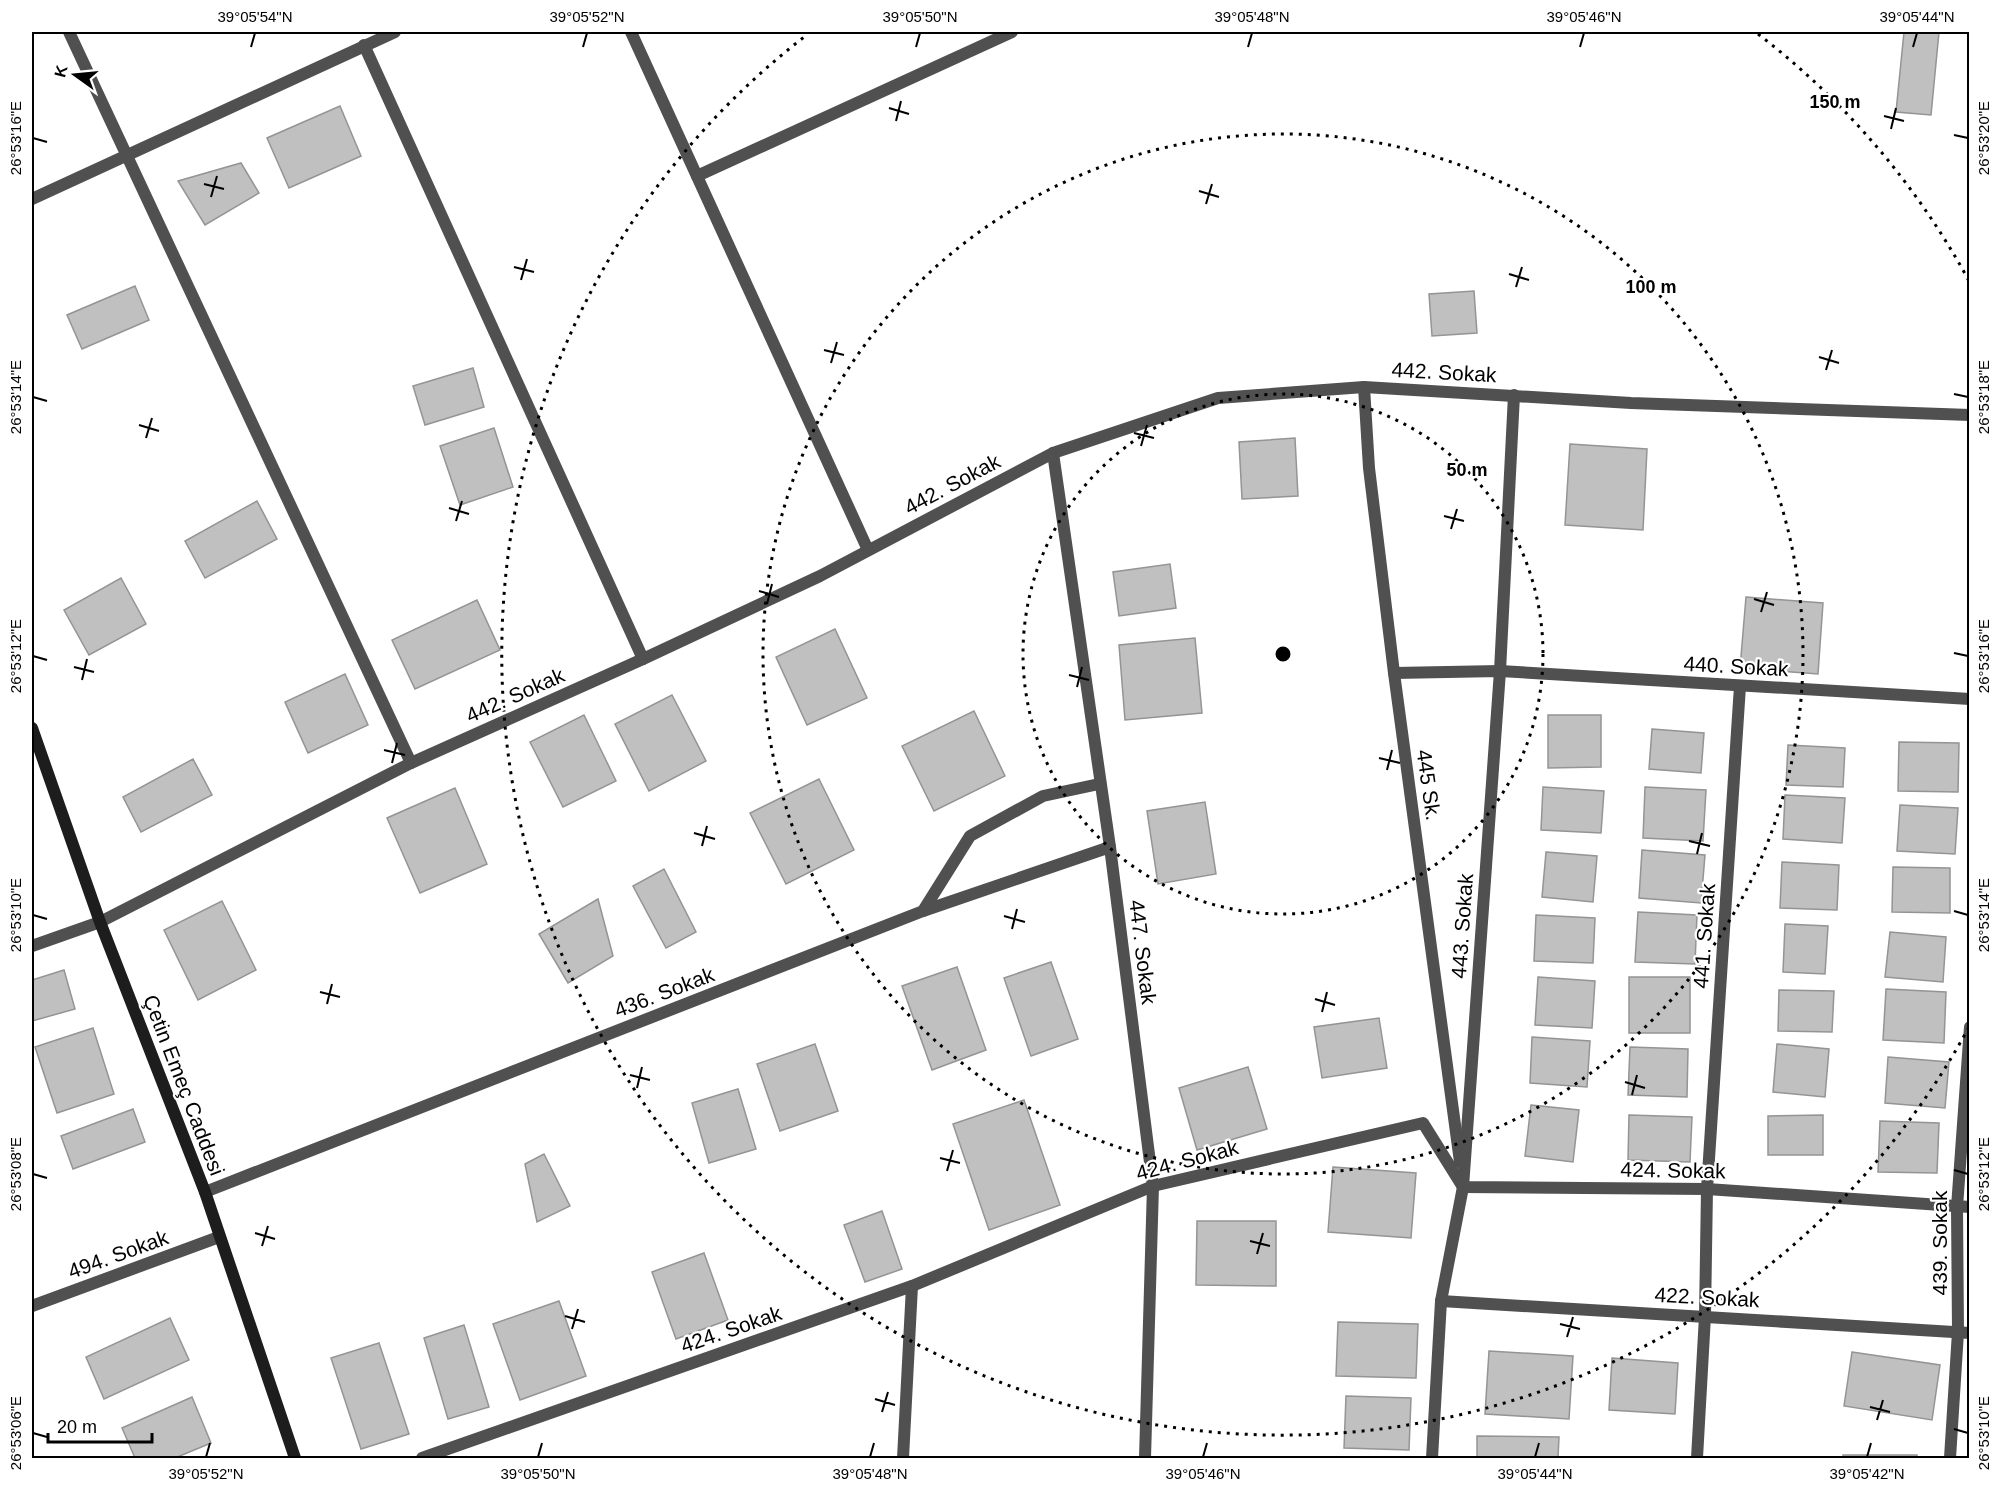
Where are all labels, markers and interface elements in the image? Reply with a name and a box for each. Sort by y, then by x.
text: 39°05'54"N [217,8,293,25]
text: 39°05'52"N [549,8,625,25]
text: 39°05'50"N [882,8,958,25]
text: 39°05'48"N [1214,8,1290,25]
text: 39°05'46"N [1546,8,1622,25]
text: 39°05'44"N [1879,8,1955,25]
north arrow [45,45,105,105]
text: K [51,63,71,79]
text: 150 m [1809,92,1861,112]
text: 26°53'16"E [7,101,24,175]
text: 26°53'20"E [1975,101,1992,175]
text: 100 m [1625,277,1677,297]
street label: 442. Sokak [1391,358,1498,386]
text: 26°53'14"E [7,360,24,434]
text: 26°53'18"E [1975,360,1992,434]
street label: 442. Sokak [900,449,1004,519]
text: 50 m [1446,460,1488,480]
text: 26°53'12"E [7,619,24,693]
text: 26°53'16"E [1975,619,1992,693]
centre of rings [1273,644,1293,664]
street label: 440. Sokak [1683,652,1790,680]
street label: 442. Sokak [462,663,568,727]
street label: 445 Sk. [1413,748,1445,822]
street label: 443. Sokak [1447,872,1477,979]
text: 26°53'10"E [7,878,24,952]
text: 26°53'14"E [1975,878,1992,952]
street label: 441. Sokak [1689,882,1719,989]
street label: 447. Sokak [1125,898,1161,1006]
street label: 436. Sokak [611,962,718,1022]
street label: Çetin Emeç Caddesi [139,992,229,1178]
street label: 424. Sokak [1133,1135,1241,1185]
text: 26°53'08"E [7,1137,24,1211]
text: 26°53'12"E [1975,1137,1992,1211]
street label: 424. Sokak [1620,1158,1726,1182]
street label: 439. Sokak [1928,1190,1951,1296]
street label: 494. Sokak [65,1225,172,1283]
street label: 422. Sokak [1654,1283,1761,1311]
street label: 424. Sokak [678,1301,785,1357]
text: 26°53'06"E [7,1396,24,1470]
text: 26°53'10"E [1975,1396,1992,1470]
scale bar [48,1406,152,1444]
text: 20 m [57,1417,97,1437]
text: 39°05'52"N [168,1465,244,1482]
text: 39°05'50"N [500,1465,576,1482]
text: 39°05'48"N [832,1465,908,1482]
text: 39°05'46"N [1165,1465,1241,1482]
text: 39°05'44"N [1497,1465,1573,1482]
text: 39°05'42"N [1829,1465,1905,1482]

